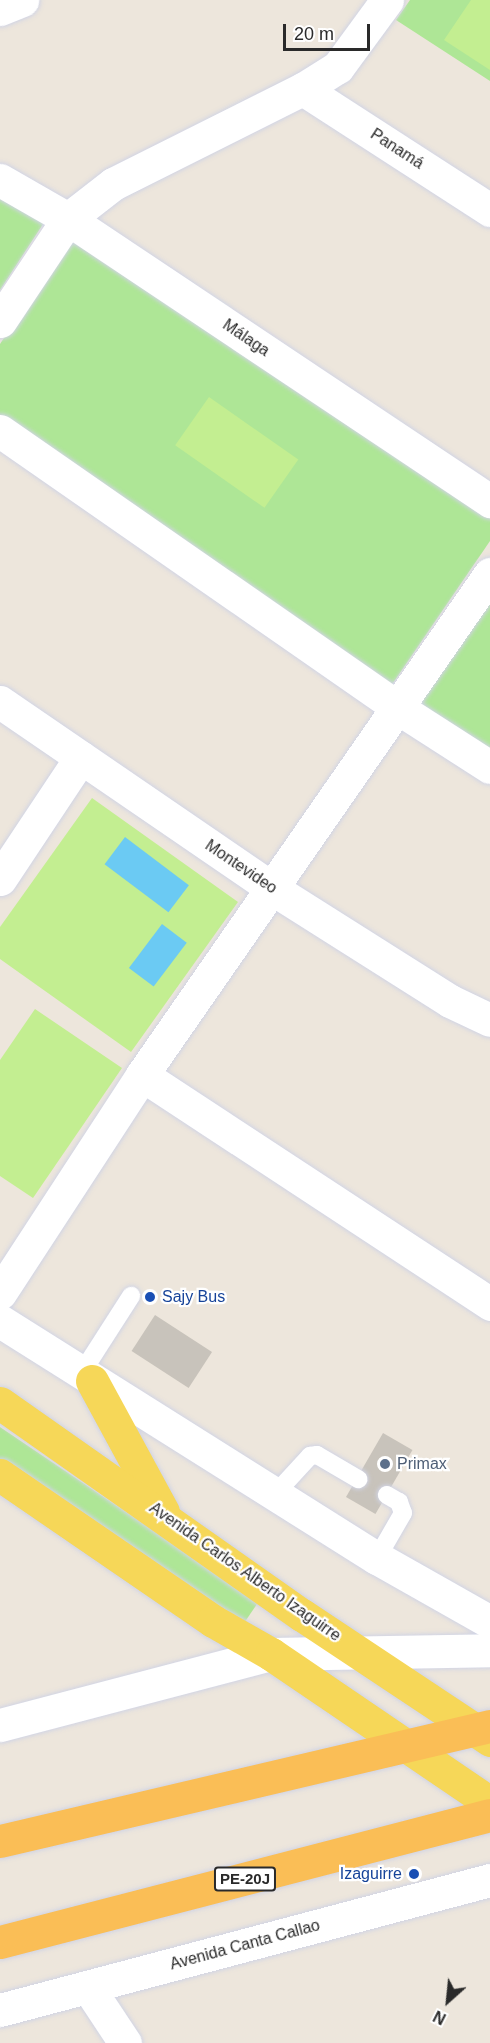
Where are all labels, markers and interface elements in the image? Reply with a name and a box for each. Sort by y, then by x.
scale bar [286,12,373,50]
text: 20 m [294,24,334,44]
street label: Panamá [367,125,427,173]
street label: Málaga [219,315,273,361]
street label: Montevideo [201,836,281,898]
place label: Sajy Bus [162,1287,225,1307]
marker: Sajy Bus [143,1290,157,1304]
place label: Primax [397,1454,447,1474]
marker: Primax [378,1457,392,1471]
street label: Avenida Carlos Alberto Izaguirre [145,1498,345,1646]
place label: Izaguirre [340,1864,402,1884]
road number: PE-20J [214,1867,276,1891]
marker: Izaguirre [407,1867,421,1881]
street label: Avenida Canta Callao [168,1916,322,1974]
north arrow [418,1971,478,2031]
text: N [431,2007,449,2028]

